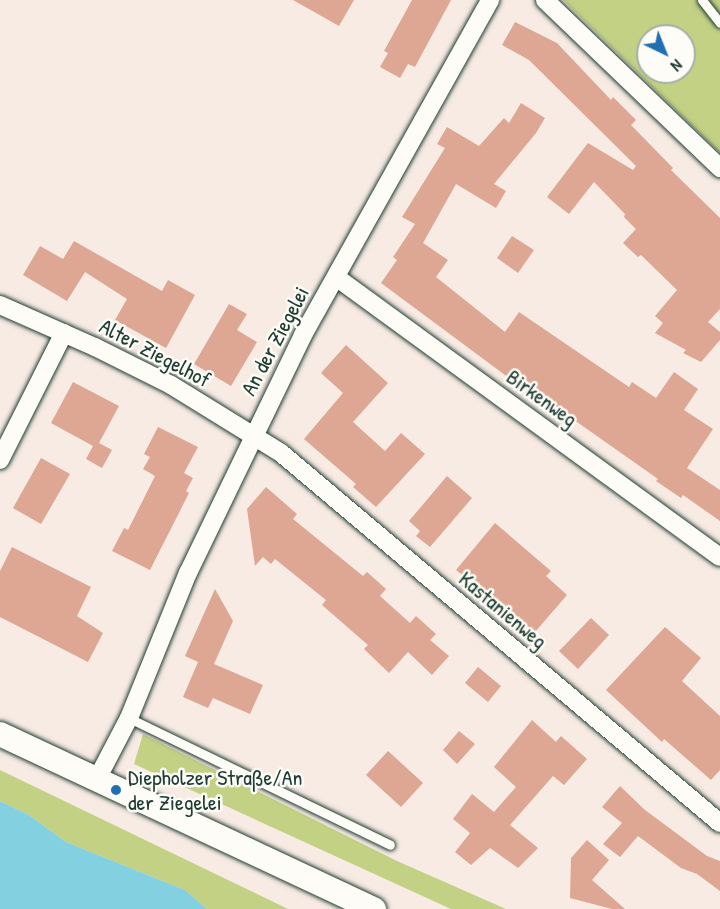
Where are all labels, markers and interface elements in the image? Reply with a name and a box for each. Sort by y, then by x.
north arrow [636,24,696,84]
text: N [666,55,688,77]
street label: An der Ziegelei [235,282,315,400]
street label: Alter Ziegelhof [95,313,215,393]
street label: Birkenweg [501,363,583,433]
street label: Kastanienweg [453,565,553,655]
place label: Diepholzer Straße/An der Ziegelei [128,764,302,816]
marker: Diepholzer Straße/An der Ziegelei [109,783,123,797]

